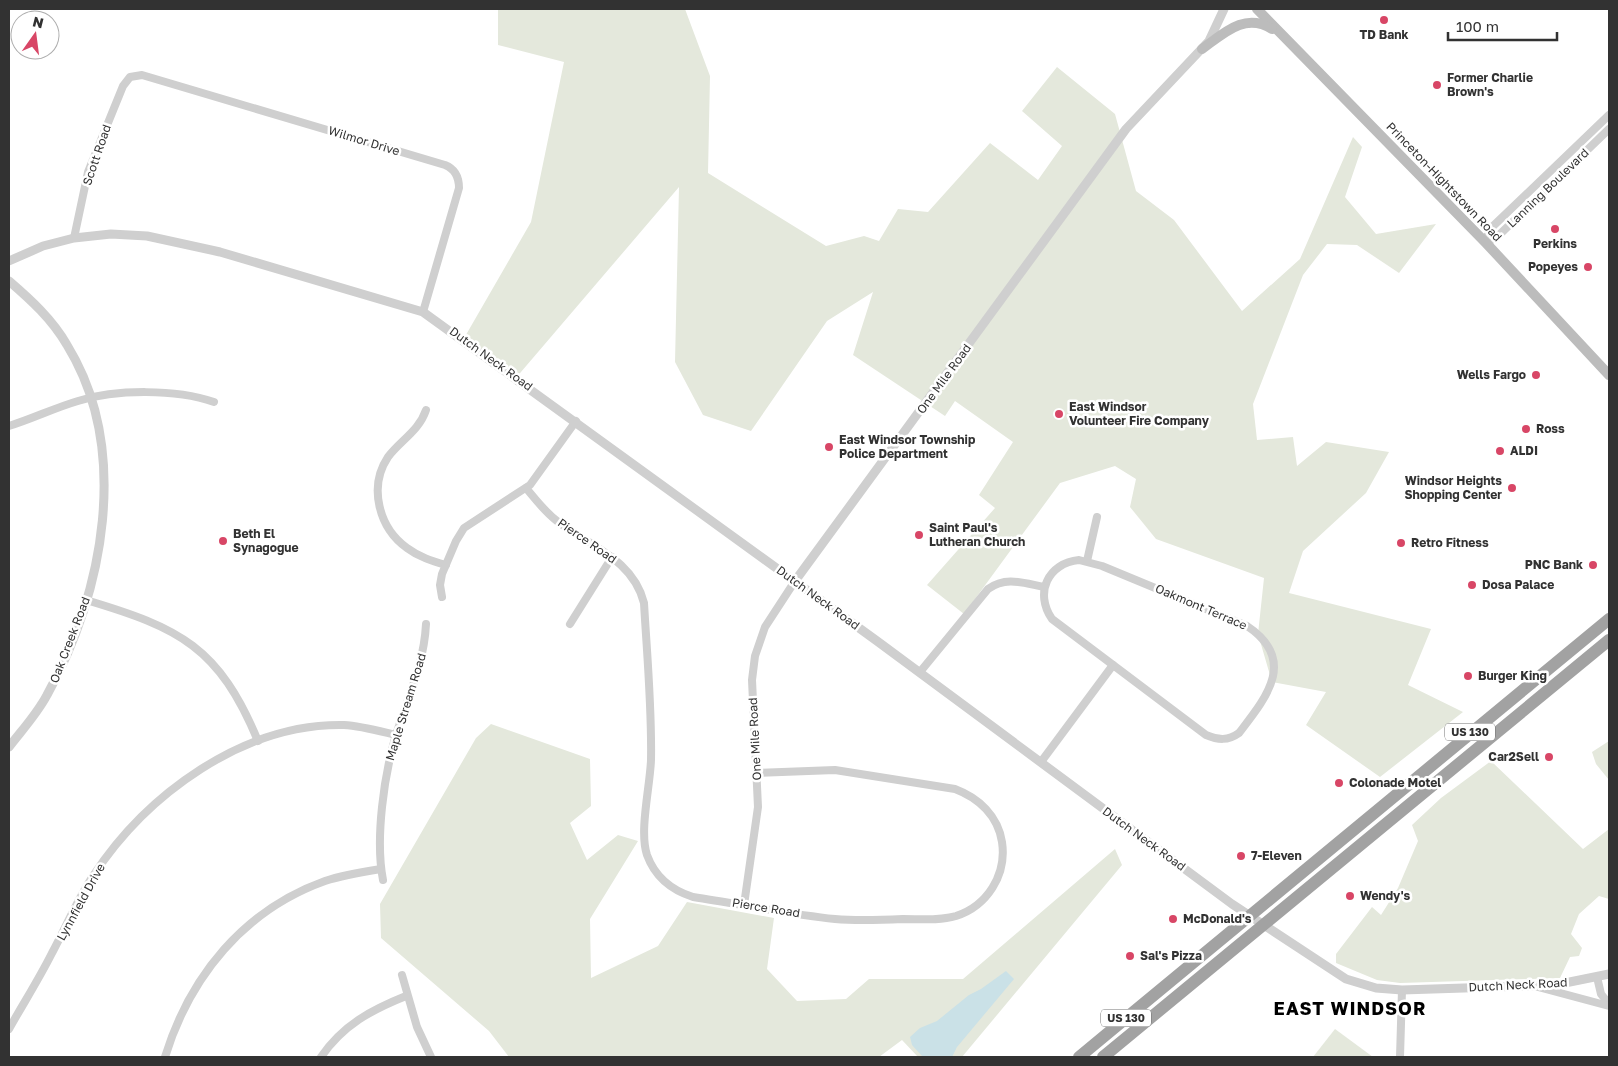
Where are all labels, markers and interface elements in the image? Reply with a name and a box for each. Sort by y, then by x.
north arrow [10,10,60,60]
scale bar [1448,10,1557,42]
text: N [31,12,45,31]
marker: TD Bank [1378,14,1390,26]
text: 100 m [1456,17,1499,35]
place label: TD Bank [1359,27,1409,42]
place label: Former Charlie Brown's [1447,70,1533,99]
marker: Former Charlie Brown's [1431,79,1443,91]
street label: Princeton-Hightstown Road [1383,119,1505,244]
street label: Scott Road [79,122,114,187]
street label: Wilmor Drive [327,123,402,158]
street label: Lanning Boulevard [1504,145,1592,230]
marker: Perkins [1549,223,1561,235]
place label: Perkins [1533,236,1577,251]
place label: Popeyes [1528,259,1578,274]
marker: Popeyes [1582,261,1594,273]
street label: Dutch Neck Road [447,323,536,394]
street label: One Mile Road [913,341,974,417]
place label: Wells Fargo [1457,367,1526,382]
marker: Wells Fargo [1530,369,1542,381]
place label: East Windsor Volunteer Fire Company [1069,399,1210,428]
marker: East Windsor Volunteer Fire Company [1053,408,1065,420]
place label: Ross [1536,421,1565,436]
marker: Ross [1520,423,1532,435]
place label: East Windsor Township Police Department [839,432,976,461]
marker: East Windsor Township Police Department [823,441,835,453]
place label: ALDI [1510,443,1538,458]
marker: ALDI [1494,445,1506,457]
place label: Windsor Heights Shopping Center [1404,473,1502,502]
marker: Windsor Heights Shopping Center [1506,482,1518,494]
street label: Pierce Road [555,515,620,566]
place label: Saint Paul's Lutheran Church [929,520,1025,549]
place label: Beth El Synagogue [233,526,299,555]
marker: Saint Paul's Lutheran Church [913,529,925,541]
marker: Beth El Synagogue [217,535,229,547]
place label: Retro Fitness [1411,535,1489,550]
marker: Retro Fitness [1395,537,1407,549]
place label: PNC Bank [1525,557,1583,572]
marker: PNC Bank [1587,559,1599,571]
street label: Dutch Neck Road [774,562,863,633]
place label: Dosa Palace [1482,577,1554,592]
marker: Dosa Palace [1466,579,1478,591]
street label: Oakmont Terrace [1153,580,1249,633]
street label: Oak Creek Road [46,595,93,685]
street label: Maple Stream Road [382,651,429,762]
place label: Burger King [1478,668,1547,683]
marker: Burger King [1462,670,1474,682]
street label: One Mile Road [745,697,764,781]
road number: US 130 [1445,724,1495,740]
place label: Car2Sell [1488,749,1539,764]
marker: Car2Sell [1543,751,1555,763]
place label: Colonade Motel [1349,775,1441,790]
marker: Colonade Motel [1333,777,1345,789]
street label: Dutch Neck Road [1100,803,1189,874]
place label: 7-Eleven [1251,848,1302,863]
marker: 7-Eleven [1235,850,1247,862]
street label: Lynnfield Drive [53,861,108,943]
place label: Wendy's [1360,888,1411,903]
marker: Wendy's [1344,890,1356,902]
street label: Pierce Road [731,895,801,920]
place label: McDonald's [1183,911,1252,926]
marker: McDonald's [1167,913,1179,925]
place label: Sal's Pizza [1140,948,1202,963]
marker: Sal's Pizza [1124,950,1136,962]
street label: Dutch Neck Road [1468,974,1568,995]
district label: EAST WINDSOR [1273,997,1427,1019]
road number: US 130 [1101,1010,1151,1026]

